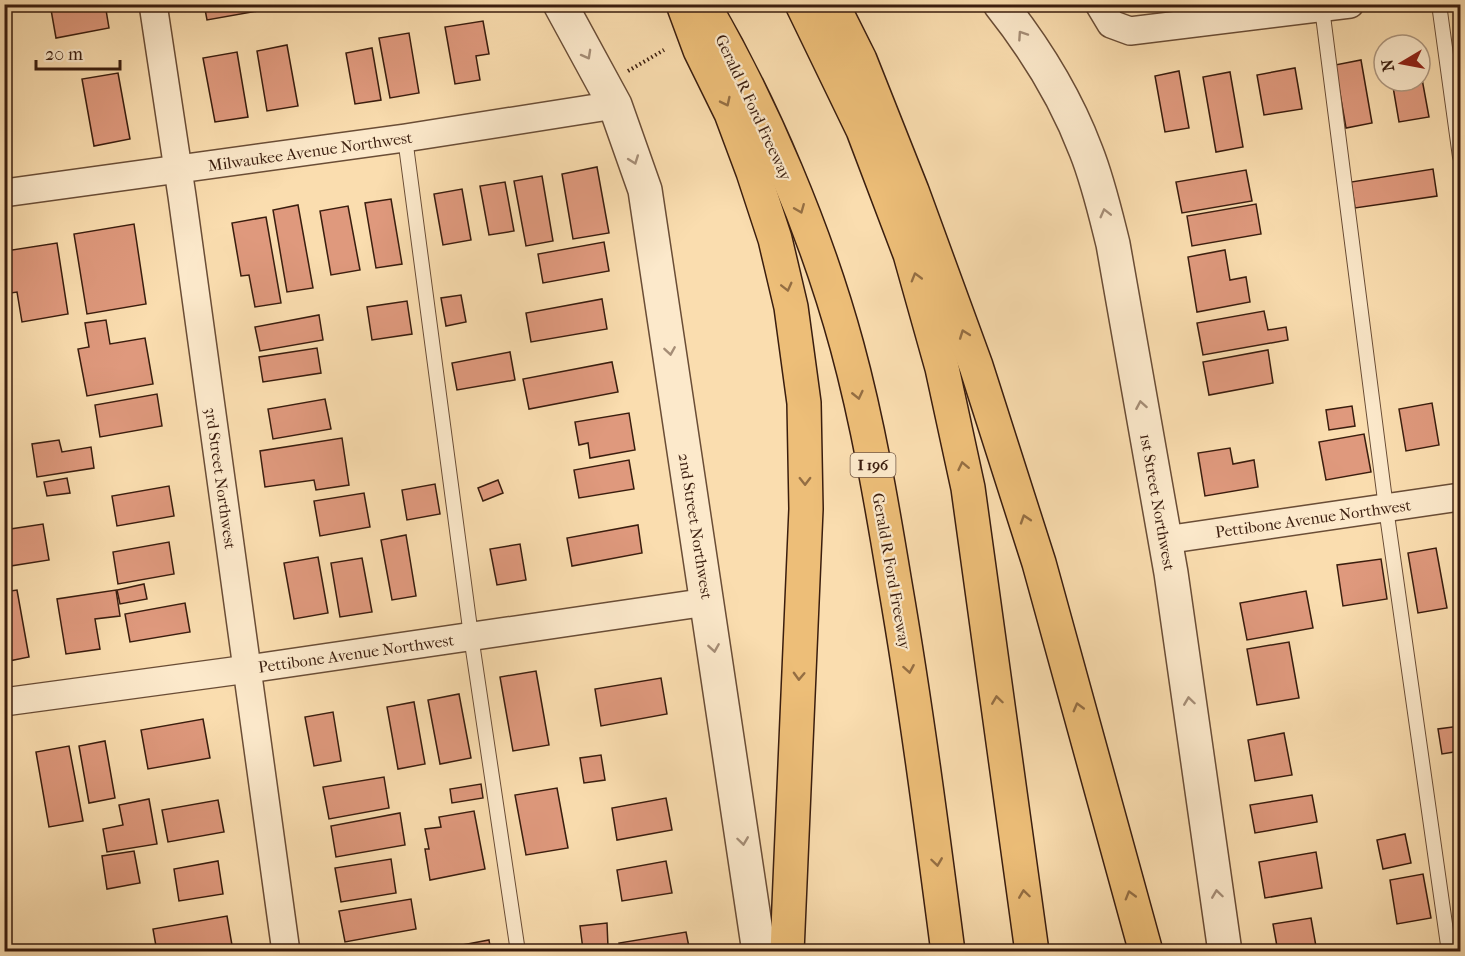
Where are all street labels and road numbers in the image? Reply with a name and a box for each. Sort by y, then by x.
street label: Gerald R Ford Freeway [711,31,796,184]
street label: Milwaukee Avenue Northwest [207,128,414,175]
street label: 3rd Street Northwest [201,406,240,551]
street label: 1st Street Northwest [1136,432,1179,572]
street label: 2nd Street Northwest [675,452,716,601]
road number: I 196 [850,453,896,477]
street label: Gerald R Ford Freeway [868,491,915,651]
street label: Pettibone Avenue Northwest [1214,495,1412,542]
street label: Pettibone Avenue Northwest [257,630,455,677]

